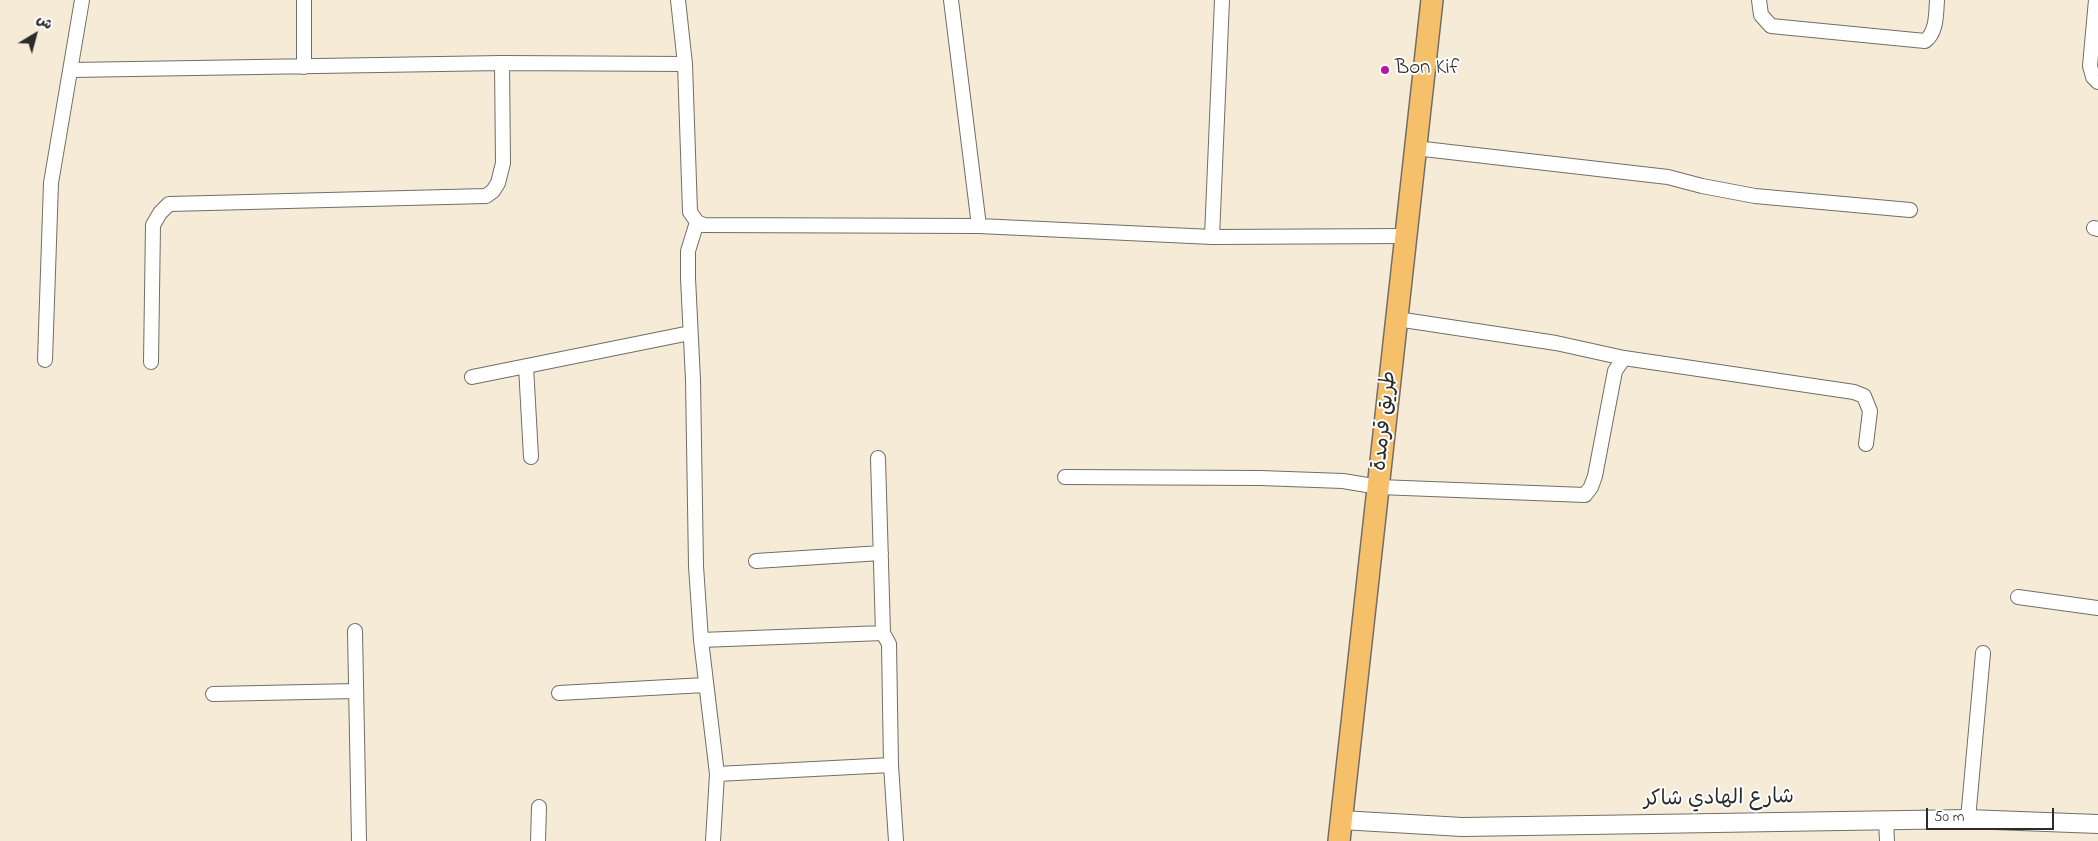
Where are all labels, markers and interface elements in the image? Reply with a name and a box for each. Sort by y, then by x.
north arrow [10,10,60,60]
text: ش [32,10,57,36]
place label: Bon Kif [1395,57,1459,83]
marker: Bon Kif [1379,64,1391,76]
street label: طريق قرمدة [1368,370,1404,472]
street label: شارع الهادي شاكر [1644,786,1794,814]
scale bar [1928,798,2056,830]
text: 50 m [1934,806,1964,828]

